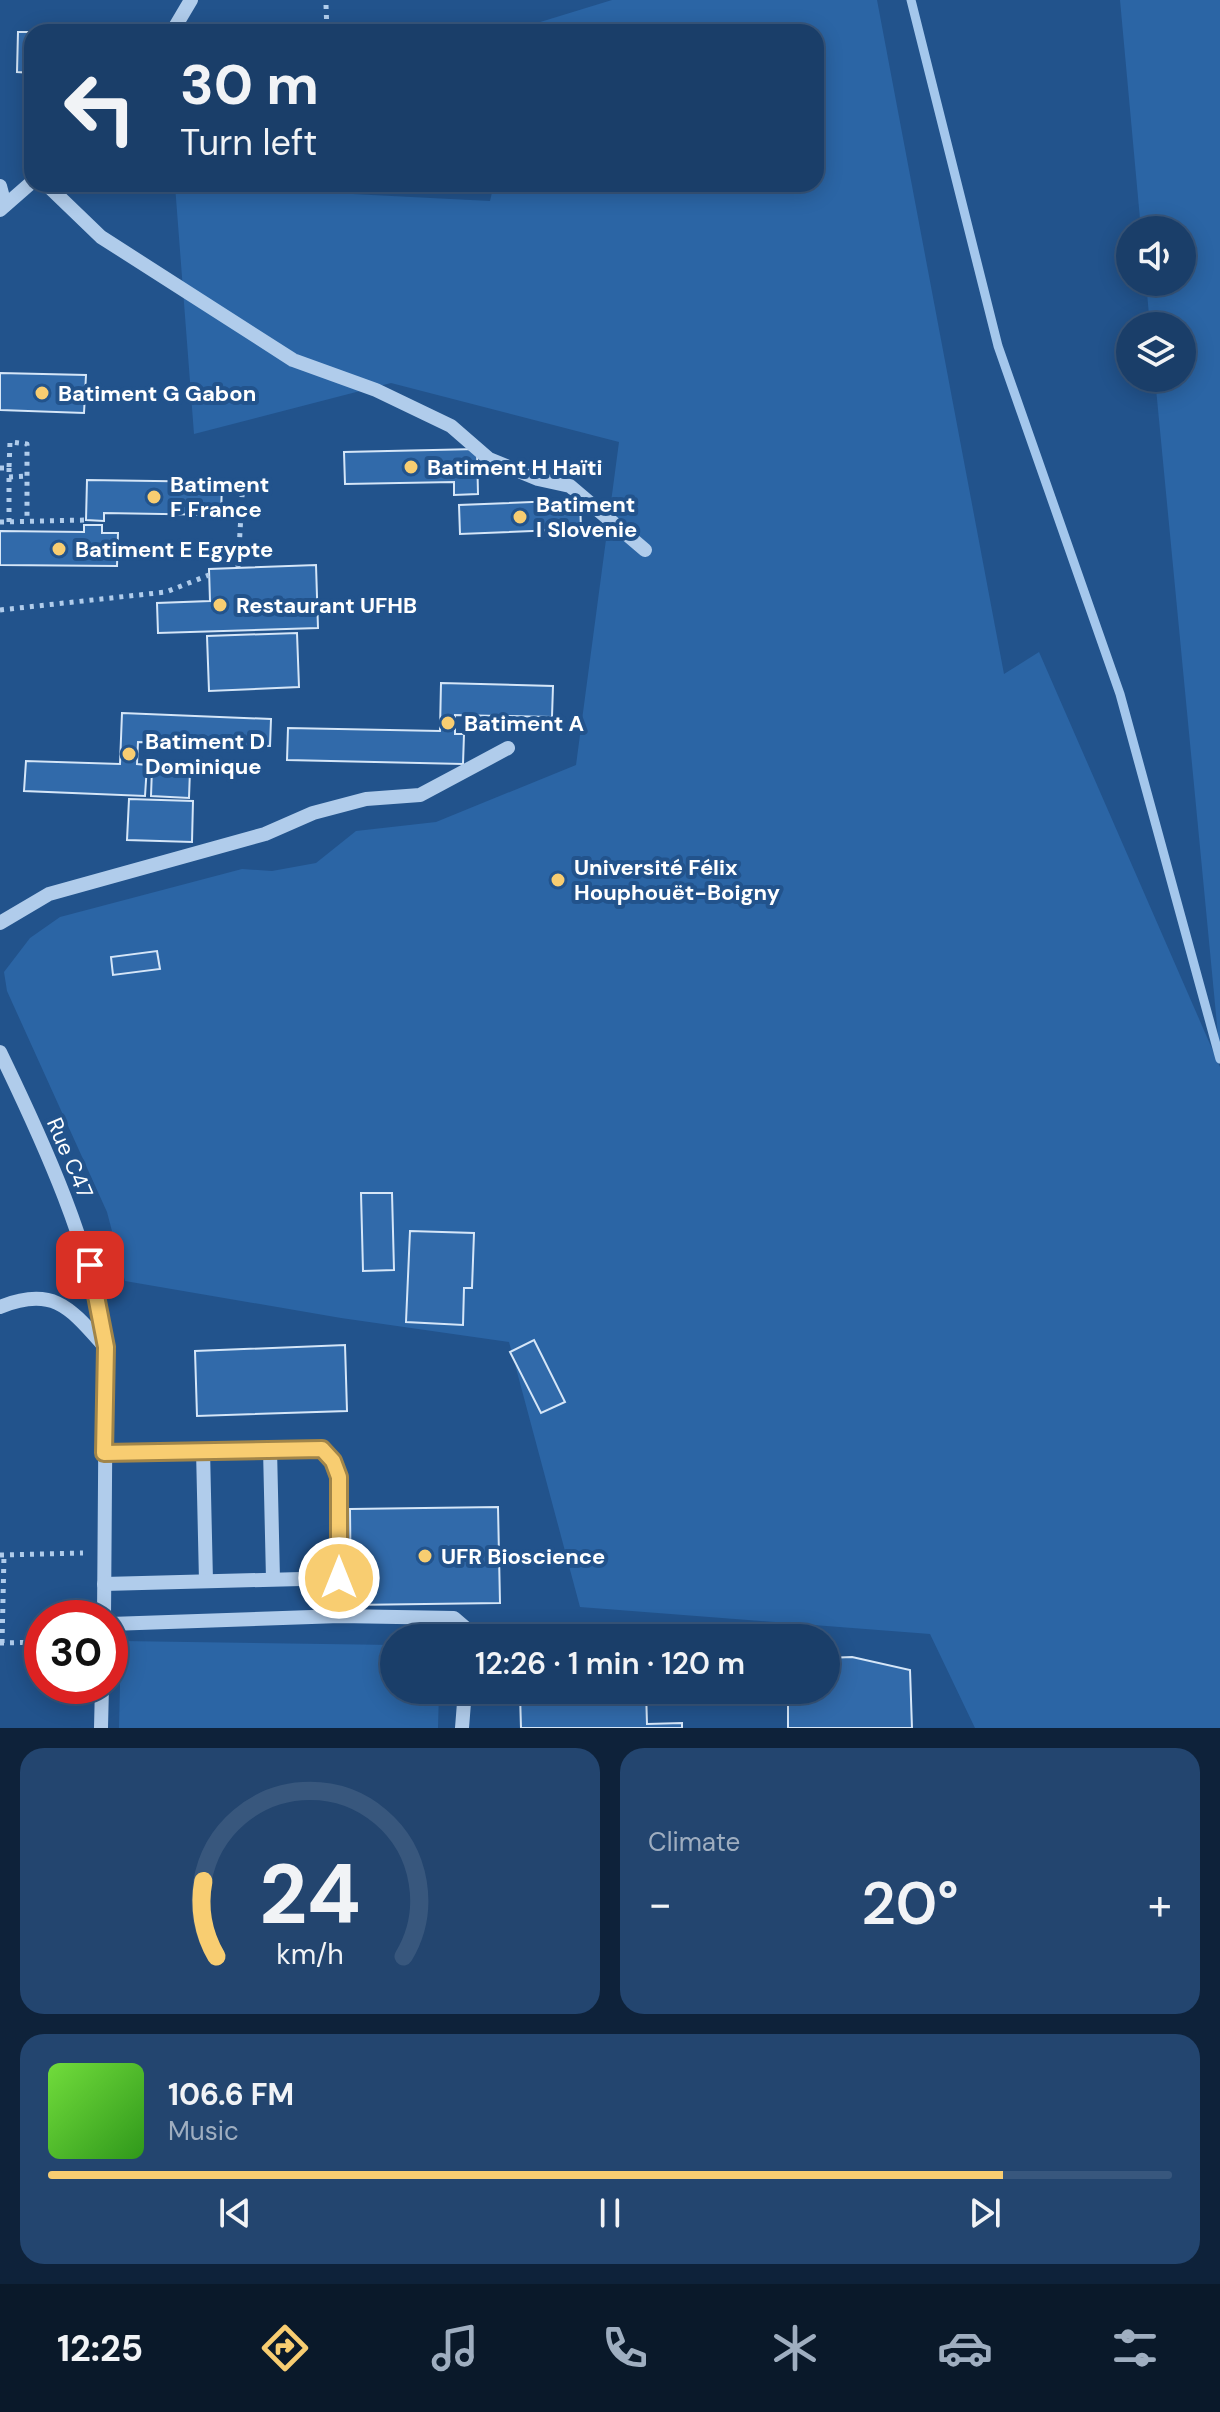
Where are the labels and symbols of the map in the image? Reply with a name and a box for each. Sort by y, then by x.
place label: Batiment G Gabon [58,379,256,408]
marker: Batiment G Gabon [33,384,51,402]
place label: Batiment H Haïti [427,453,602,482]
marker: Batiment H Haïti [402,458,420,476]
place label: Batiment F France [170,470,269,524]
marker: Batiment F France [145,488,163,506]
place label: Batiment I Slovenie [536,490,637,544]
marker: Batiment I Slovenie [511,508,529,526]
place label: Batiment E Egypte [75,535,273,564]
marker: Batiment E Egypte [50,540,68,558]
place label: Restaurant UFHB [236,591,417,620]
marker: Restaurant UFHB [211,596,229,614]
place label: Batiment A [464,709,585,738]
marker: Batiment A [439,714,457,732]
place label: Batiment D Dominique [145,727,265,781]
marker: Batiment D Dominique [120,745,138,763]
place label: Université Félix Houphouët-Boigny [574,853,780,907]
marker: Université Félix Houphouët-Boigny [549,871,567,889]
street label: Rue C47 [40,1113,100,1203]
pin [56,1231,124,1299]
position arrow [297,1536,381,1620]
place label: UFR Bioscience [441,1542,605,1571]
marker: UFR Bioscience [416,1547,434,1565]
speed limit sign: 30 [24,1600,128,1704]

